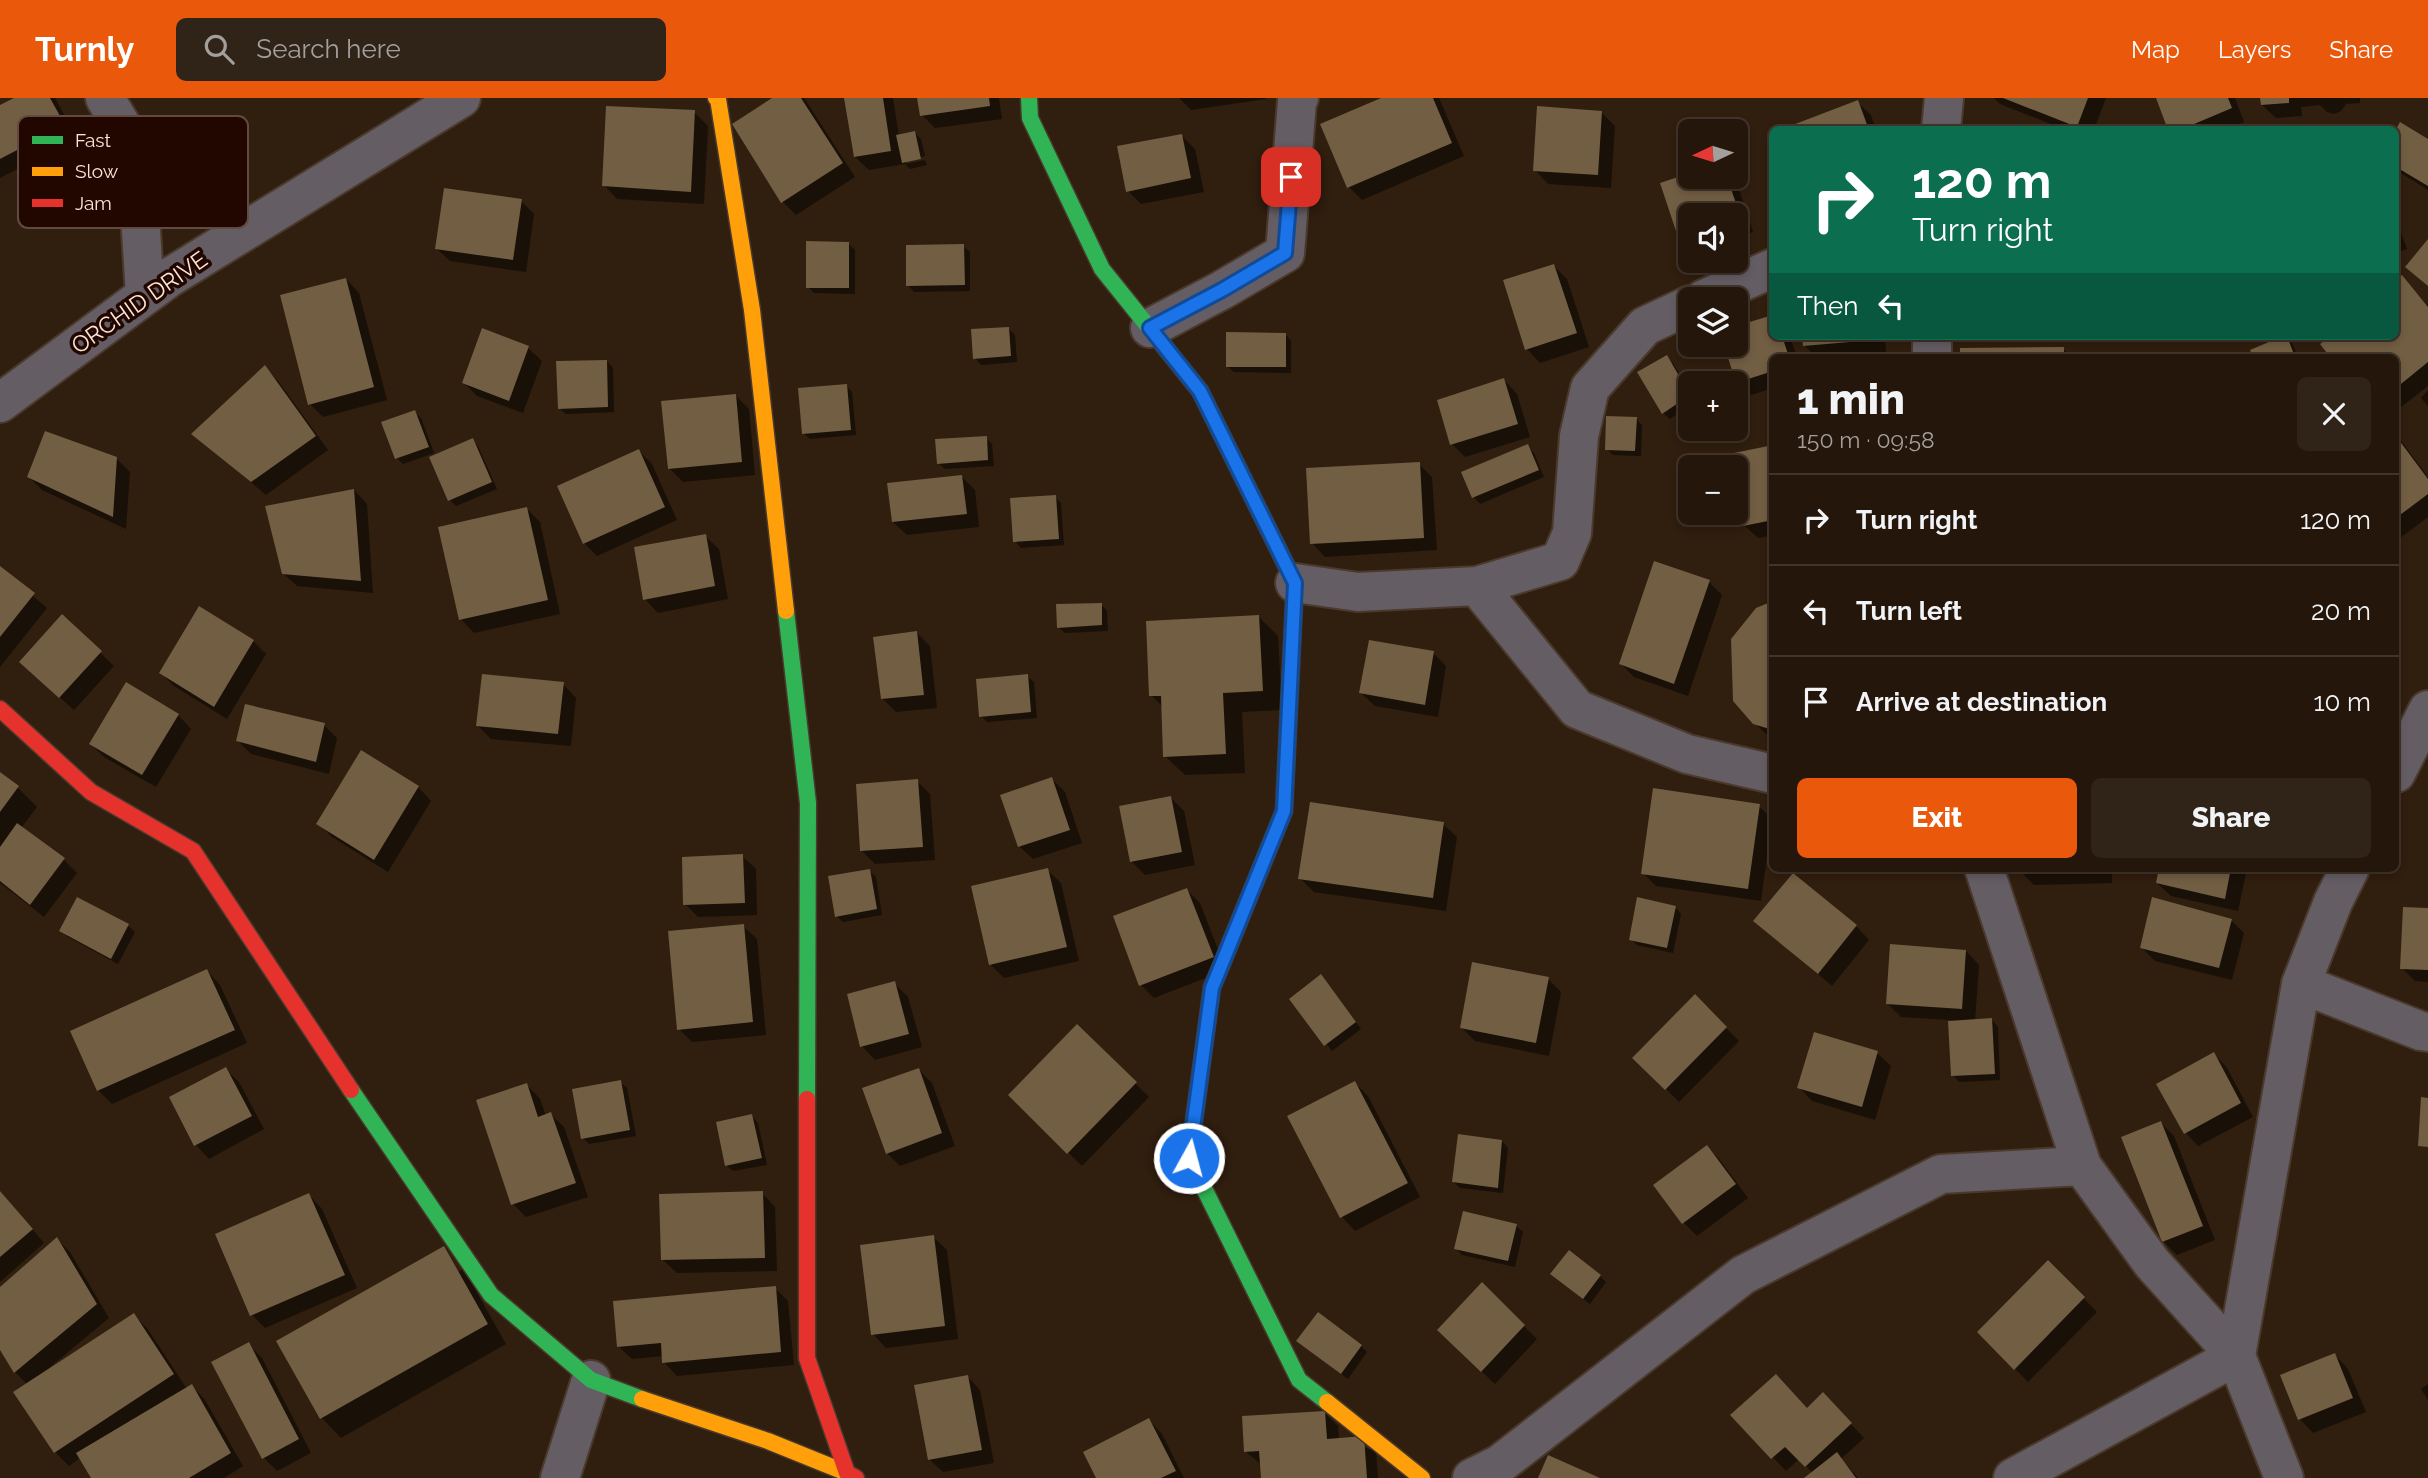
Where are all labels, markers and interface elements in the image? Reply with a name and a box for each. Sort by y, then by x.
search box [176,18,666,81]
text: Turnly [35,30,134,69]
icon: search [200,30,238,68]
text: Search here [256,34,401,64]
text: Map [2131,35,2180,64]
text: Layers [2218,35,2291,64]
text: Share [2329,35,2393,64]
legend [18,116,248,228]
north arrow [1678,119,1748,189]
map controls [1678,119,1748,525]
text: Fast [75,129,111,151]
pin [1261,147,1321,207]
text: 120 m [1912,152,2051,209]
icon: right [1797,154,1888,245]
icon: arrive [1272,158,1310,196]
text: Slow [75,160,119,182]
text: Jam [75,192,112,214]
button: sound [1678,203,1748,273]
text: Turn right [1912,211,2053,248]
street label: ORCHID DRIVE [66,245,212,359]
button: layers [1678,287,1748,357]
icon: left [1872,287,1910,325]
text: Then [1797,291,1858,321]
button: + [1678,371,1748,441]
text: 1 min [1797,375,1905,424]
button: close [2297,377,2371,451]
text: 150 m · 09:58 [1797,426,1935,453]
button: − [1678,455,1748,525]
icon: right [1797,501,1835,539]
text: Turn right [1856,505,1977,535]
text: 120 m [2300,505,2371,535]
icon: left [1797,592,1835,630]
text: Turn left [1856,596,1962,626]
text: 20 m [2311,596,2371,626]
icon: arrive [1797,683,1835,721]
text: Arrive at destination [1856,687,2107,717]
text: 10 m [2313,687,2371,717]
button: Exit [1797,778,2077,858]
button: Share [2091,778,2371,858]
position arrow [1152,1121,1226,1195]

